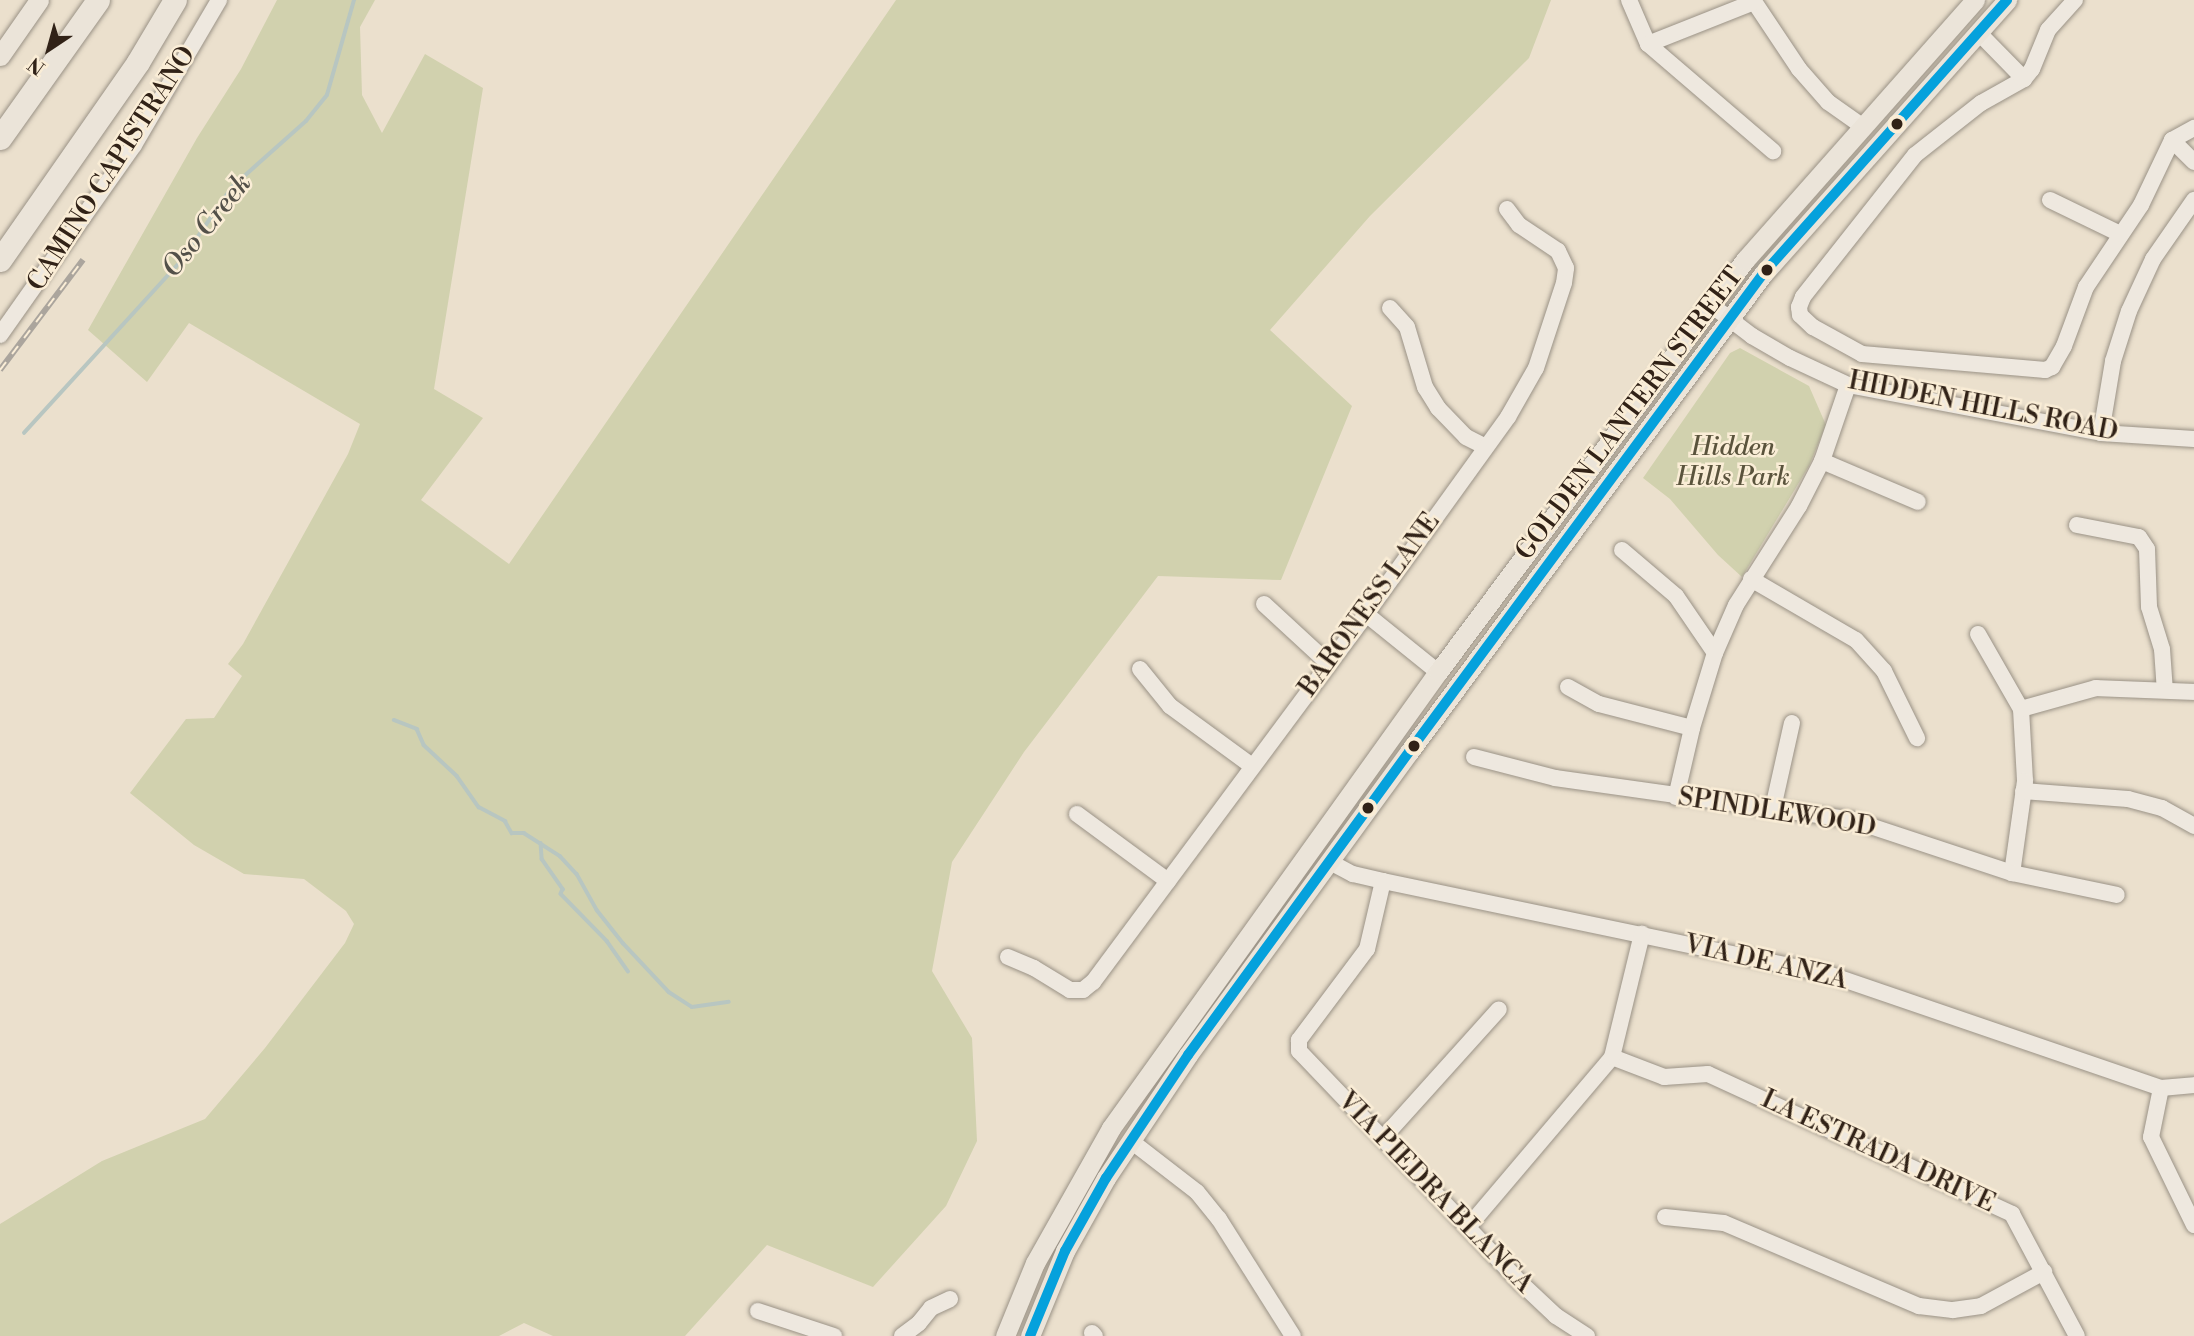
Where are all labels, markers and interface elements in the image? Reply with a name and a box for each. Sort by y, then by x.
north arrow [14,14,84,84]
street label: CAMINO CAPISTRANO [21,41,203,297]
unlabelled marker [1890,117,1904,131]
water label: Oso Creek [155,167,259,285]
street label: GOLDEN LANTERN STREET [1510,261,1750,567]
unlabelled marker [1760,263,1774,277]
street label: HIDDEN HILLS ROAD [1846,366,2120,448]
park label: Hidden Hills Park [1676,432,1790,494]
street label: BARONESS LANE [1293,507,1447,703]
unlabelled marker [1407,739,1421,753]
street label: SPINDLEWOOD [1676,782,1878,844]
unlabelled marker [1361,801,1375,815]
street label: VIA DE ANZA [1681,929,1851,997]
street label: LA ESTRADA DRIVE [1756,1084,2000,1220]
street label: VIA PIEDRA BLANCA [1331,1086,1539,1300]

